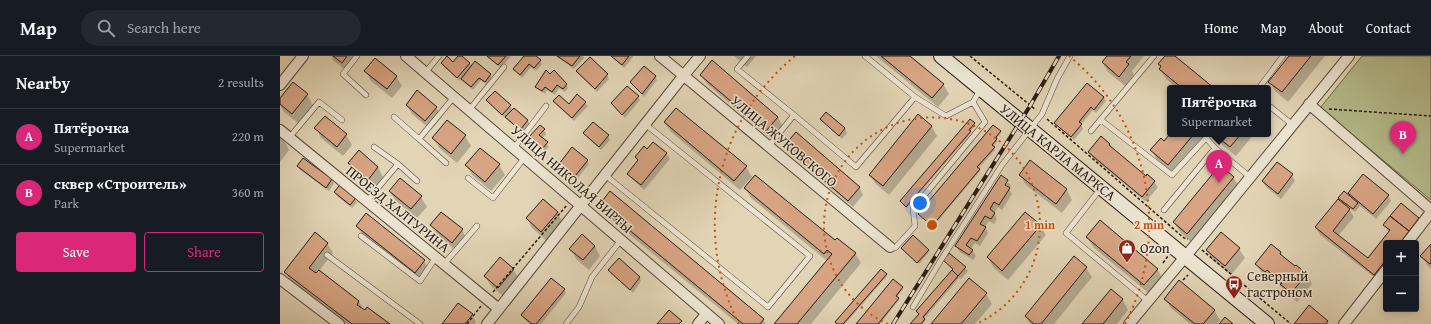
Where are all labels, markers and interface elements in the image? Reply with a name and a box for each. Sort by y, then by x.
search box [81,10,361,46]
text: Map [20,14,57,42]
icon: search [95,17,117,39]
text: Search here [127,17,201,38]
text: Home [1204,18,1239,38]
text: Map [1261,18,1286,38]
text: About [1308,18,1344,38]
text: Contact [1366,18,1411,38]
text: Nearby [16,70,70,95]
text: 2 results [218,73,264,92]
popup [1167,85,1271,137]
street label: УЛИЦА ЖУКОВСКОГО [726,90,842,192]
text: Пятёрочка [1181,91,1257,112]
street label: УЛИЦА КАРЛА МАРКСА [996,99,1121,205]
text: Supermarket [1181,112,1252,131]
text: Пятёрочка [54,117,129,138]
street label: УЛИЦА НИКОЛАЯ ВИРТЫ [507,120,637,238]
pin: B [1390,121,1416,154]
text: A [25,127,33,146]
text: 220 m [232,127,264,146]
text: Supermarket [54,138,125,157]
pin: A [1206,150,1232,183]
street label: ПРОЕЗД ХАЛТУРИНА [342,161,455,258]
text: сквер «Строитель» [54,173,187,194]
text: B [25,183,33,202]
text: 360 m [232,183,264,202]
your location [910,193,930,213]
text: Park [54,194,79,213]
text: 1 min [1025,216,1055,233]
text: 2 min [1134,216,1164,233]
centre of rings [925,218,939,232]
button: Save [16,232,136,272]
button: Share [144,232,264,272]
shop icon: Ozon [1117,238,1137,263]
place label: Ozon [1140,238,1170,258]
map controls [1383,240,1419,312]
button: + [1383,240,1419,276]
place label: Северный гастроном [1247,266,1313,302]
bus stop icon: Северный гастроном [1224,274,1244,299]
button: − [1383,276,1419,312]

